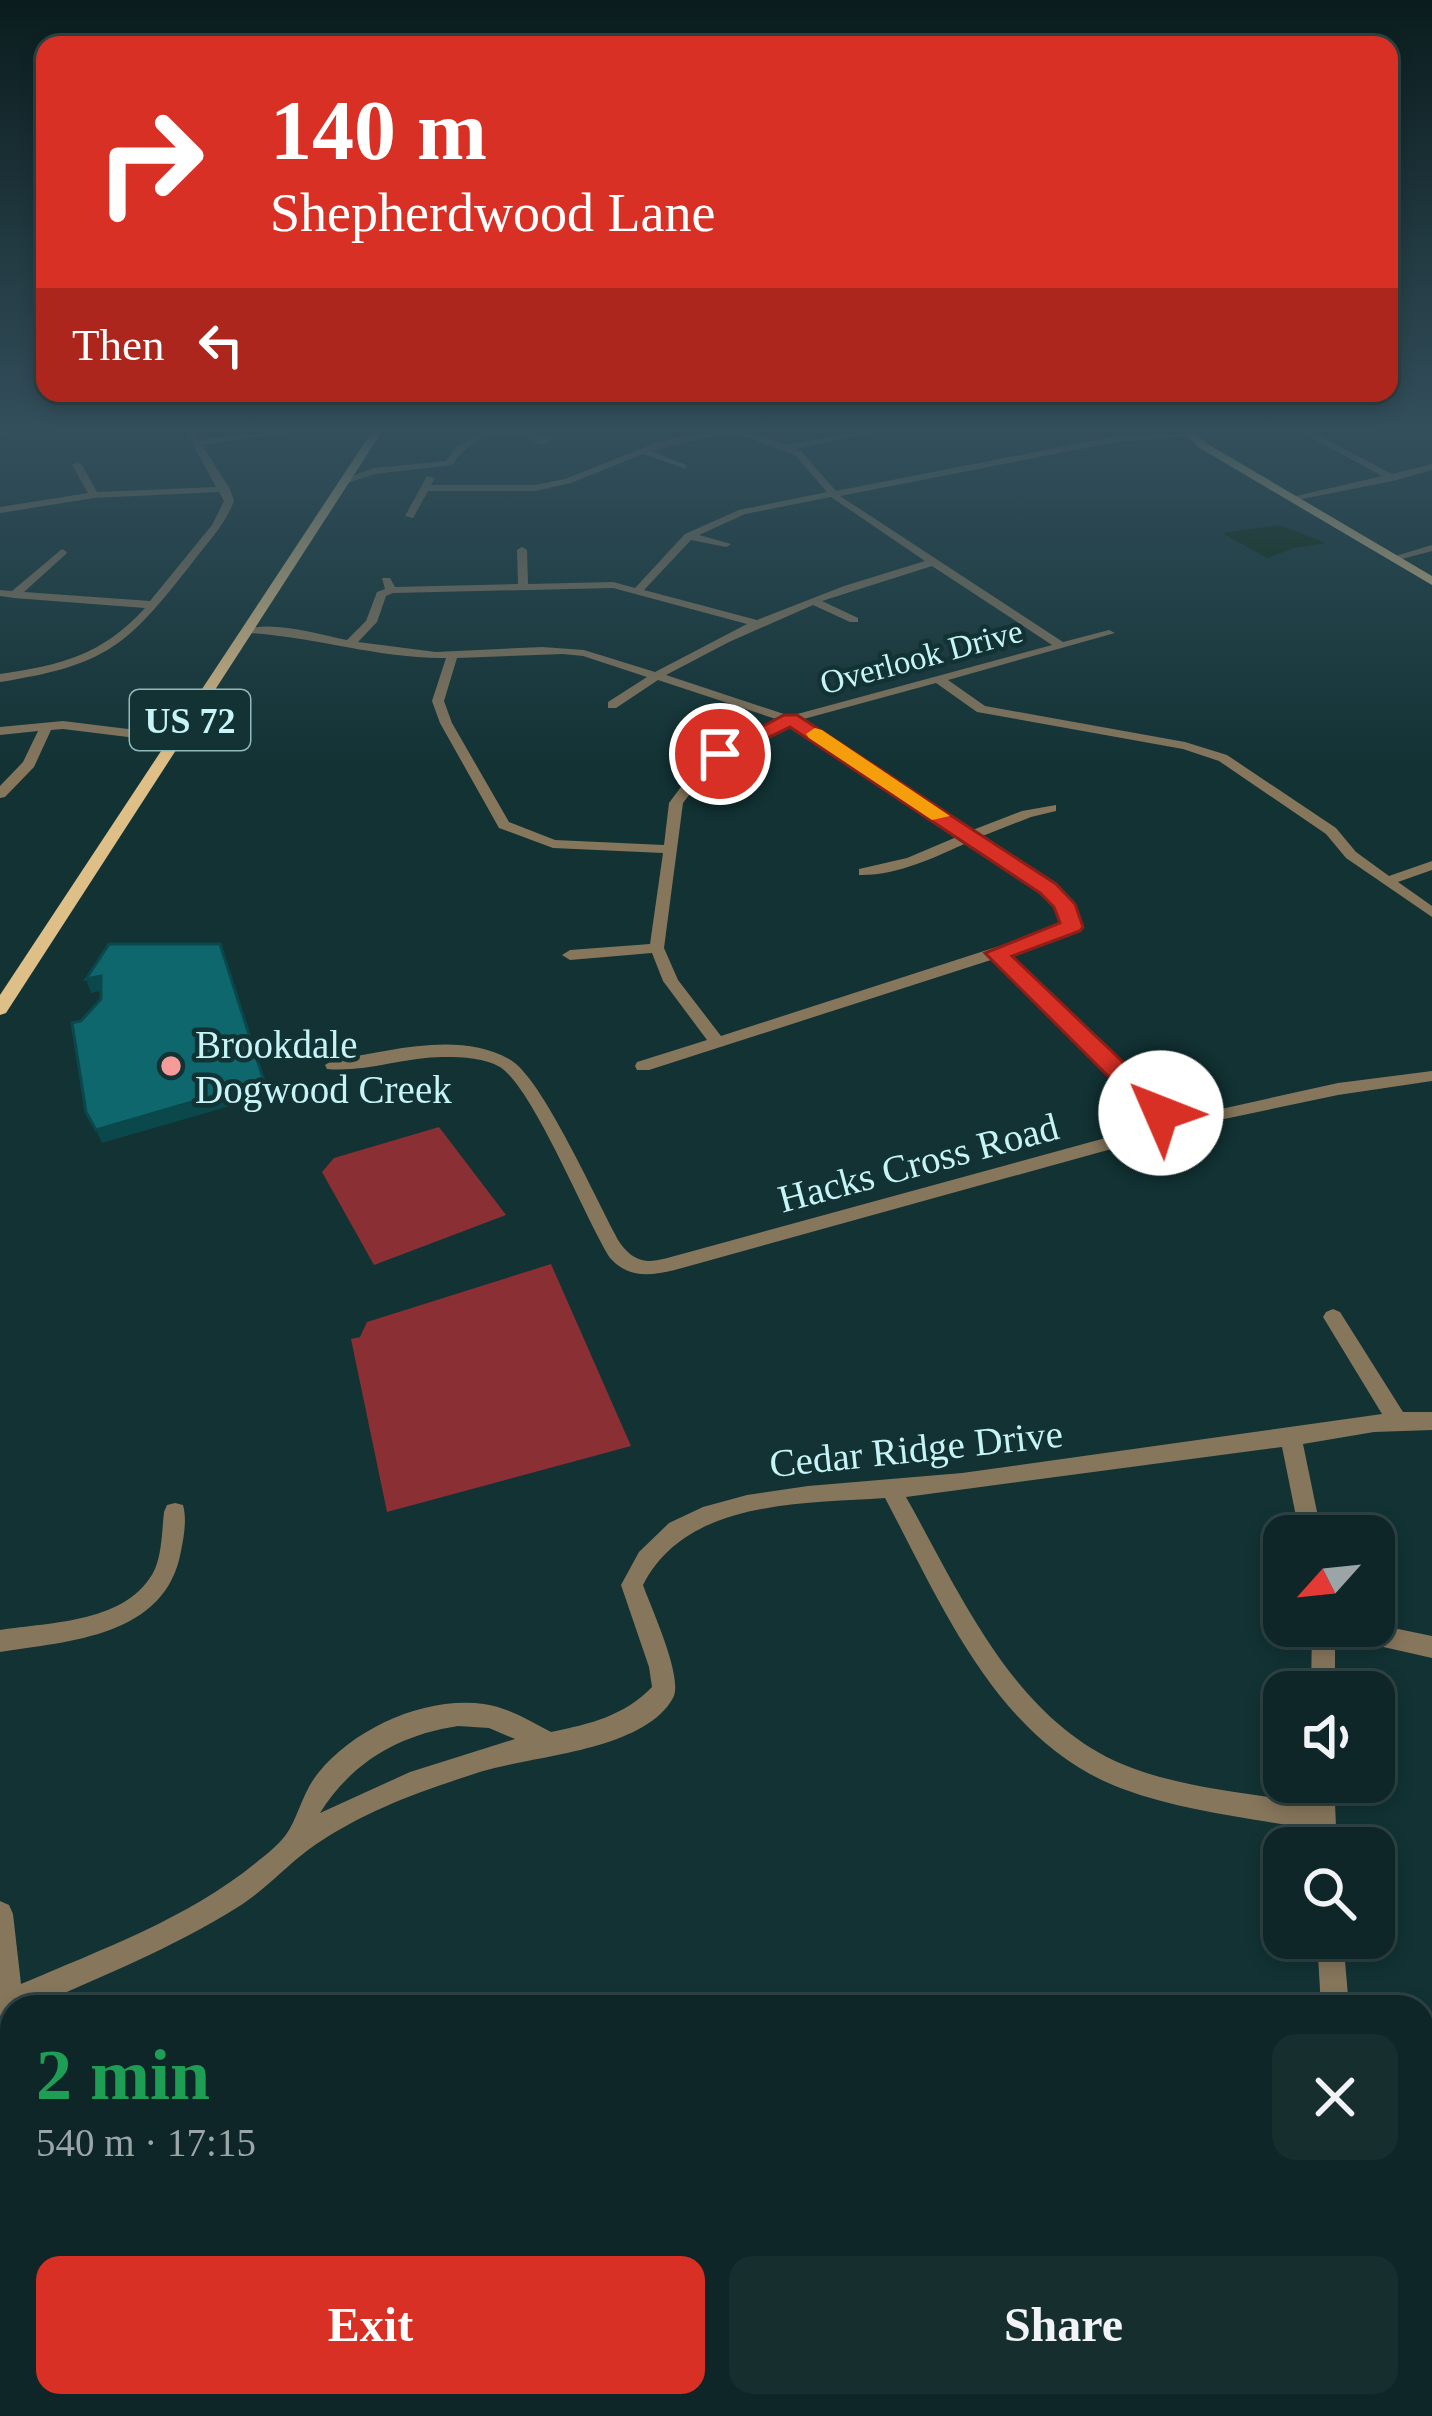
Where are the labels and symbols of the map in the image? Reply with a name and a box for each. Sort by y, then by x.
street label: Overlook Drive [816,613,1026,701]
road number: US 72 [130,690,250,750]
pin [669,703,771,805]
place label: Brookdale Dogwood Creek [195,1023,452,1112]
position arrow [1098,1050,1224,1176]
marker: Brookdale Dogwood Creek [158,1053,184,1079]
street label: Hacks Cross Road [773,1104,1063,1221]
street label: Cedar Ridge Drive [767,1412,1065,1486]
north arrow [1263,1515,1395,1647]

